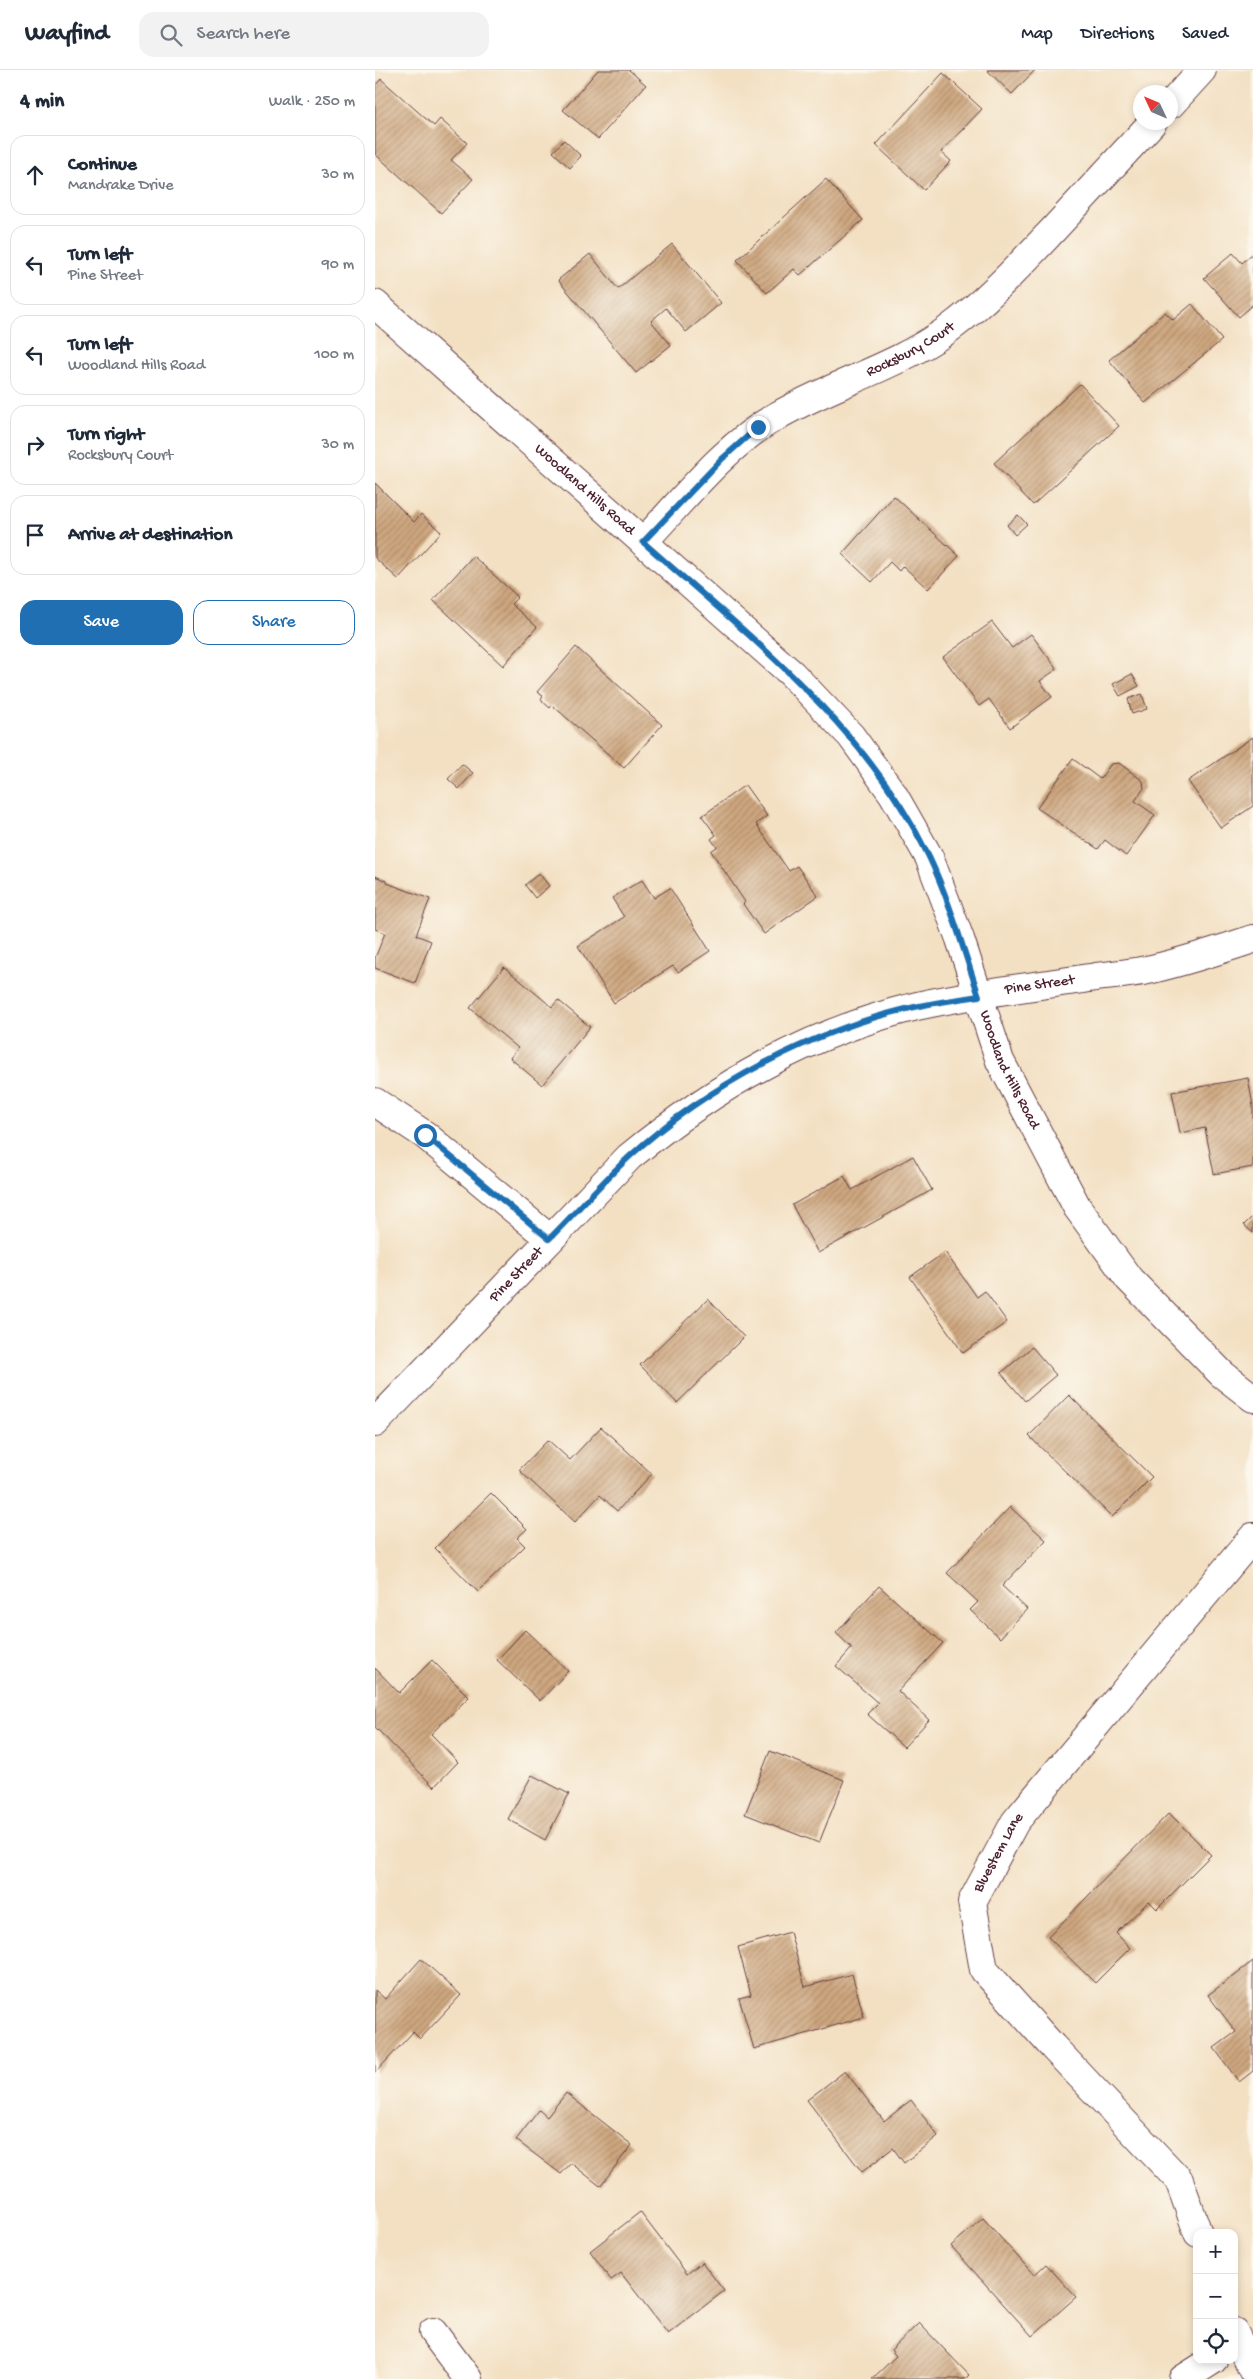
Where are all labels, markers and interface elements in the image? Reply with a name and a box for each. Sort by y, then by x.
search box [139,12,489,57]
text: Wayfind [25,20,109,49]
icon: search [157,21,185,49]
text: Search here [197,23,290,46]
text: Map [1021,24,1053,45]
text: Directions [1081,24,1154,45]
text: Saved [1182,24,1228,45]
north arrow [1133,85,1178,130]
text: 4 min [20,90,64,115]
text: Walk · 250 m [269,93,355,112]
text: Continue [68,154,137,177]
icon: ahead [21,161,49,189]
text: 30 m [321,166,354,185]
text: Mandrake Drive [68,177,174,196]
text: Turn left [68,244,132,267]
icon: left [21,251,49,279]
text: 90 m [322,256,354,275]
text: Pine Street [68,267,143,286]
street label: Rocksbury Court [864,317,960,382]
text: Turn left [68,334,132,357]
icon: left [21,341,49,369]
text: 100 m [314,346,354,365]
text: Woodland Hills Road [68,357,205,376]
route end [747,416,770,439]
text: Turn right [68,424,144,447]
icon: right [21,431,49,459]
text: 30 m [321,436,354,455]
street label: Woodland Hills Road [530,440,639,540]
text: Rocksbury Court [68,447,173,466]
icon: arrive [21,521,49,549]
text: Arrive at destination [68,524,232,547]
button: Save [20,600,183,645]
button: Share [193,600,355,645]
street label: Pine Street [1003,971,1077,999]
street label: Woodland Hills Road [975,1008,1044,1134]
route start [414,1124,437,1147]
street label: Pine Street [485,1242,549,1307]
street label: Bluestem Lane [969,1809,1028,1897]
map controls [1193,2229,1238,2364]
button: + [1193,2229,1238,2274]
button: − [1193,2274,1238,2319]
button: locate [1193,2319,1238,2364]

